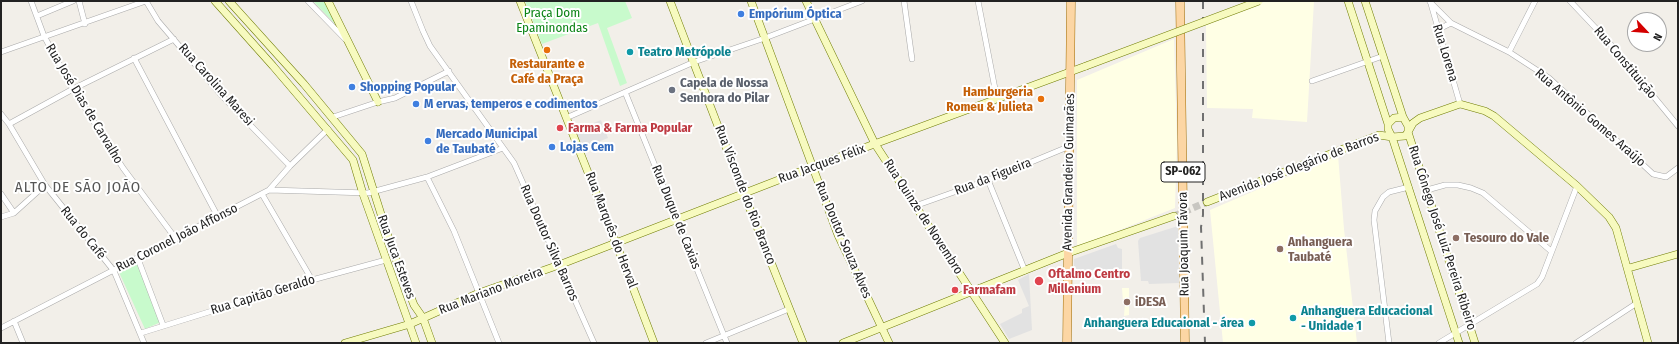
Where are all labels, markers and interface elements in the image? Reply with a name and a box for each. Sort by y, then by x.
park label: Praça Dom Epaminondas [516,5,588,36]
place label: Empórium Óptica [749,6,842,22]
marker: Empórium Óptica [736,9,746,19]
north arrow [1627,12,1667,52]
street label: Rua Lorena [1429,22,1461,84]
street label: Rua Constituição [1590,24,1660,102]
text: N [1650,31,1665,43]
street label: Rua José Dias de Carvalho [42,41,126,167]
street label: Rua Carolina Maresi [175,41,257,129]
place label: Teatro Metrópole [638,44,731,60]
marker: Restaurante e Café da Praça [542,45,552,55]
marker: Teatro Metrópole [625,47,635,57]
place label: Restaurante e Café da Praça [510,56,584,87]
street label: Rua Antônio Gomes Araújo [1531,66,1649,170]
place label: Capela de Nossa Senhora do Pilar [680,75,769,106]
place label: Shopping Popular [360,79,456,95]
marker: Shopping Popular [347,82,357,92]
place label: Hamburgeria Romeu & Julieta [946,84,1033,115]
marker: Capela de Nossa Senhora do Pilar [667,85,677,95]
street label: Avenida Grandeiro Guimarães [1060,93,1078,251]
marker: Hamburgeria Romeu & Julieta [1036,94,1046,104]
place label: M ervas, temperos e codimentos [424,96,598,112]
marker: M ervas, temperos e codimentos [411,99,421,109]
place label: Farma & Farma Popular [568,120,692,136]
marker: Farma & Farma Popular [555,123,565,133]
street label: Rua Visconde do Rio Branco [711,123,779,267]
place label: Mercado Municipal de Taubaté [436,126,537,157]
street label: Avenida José Olegário de Barros [1217,129,1381,205]
marker: Mercado Municipal de Taubaté [423,136,433,146]
place label: Lojas Cem [560,139,614,155]
street label: Rua Jacques Félix [776,141,868,187]
marker: Lojas Cem [547,142,557,152]
street label: Rua Cônego José Luiz Pereira Ribeiro [1405,144,1479,332]
street label: Rua da Figueira [952,155,1034,199]
street label: Rua Quinze de Novembro [880,157,966,277]
road number: SP-062 [1161,162,1205,182]
street label: Rua Duque de Caxias [648,163,704,271]
street label: Rua Marquês do Herval [582,170,640,290]
district label: ALTO DE SÃO JOÃO [15,179,141,197]
street label: Rua Doutor Souza Alves [811,179,875,301]
street label: Rua Doutor Silva Barros [516,182,582,304]
street label: Rua Joaquim Távora [1175,192,1193,296]
street label: Rua Coronel João Affonso [114,201,240,275]
street label: Rua do Café [57,204,109,262]
street label: Rua Juca Esteves [374,213,418,301]
place label: Tesouro do Vale [1464,230,1549,246]
marker: Tesouro do Vale [1451,233,1461,243]
place label: Anhanguera Taubaté [1288,234,1352,265]
marker: Anhanguera Taubaté [1275,244,1285,254]
street label: Rua Mariano Moreira [437,264,545,318]
place label: Oftalmo Centro Millenium [1048,266,1130,297]
street label: Rua Capitão Geraldo [209,272,317,318]
marker: Oftalmo Centro Millenium [1033,275,1045,287]
place label: Farmafam [963,282,1016,298]
marker: Farmafam [950,285,960,295]
place label: iDESA [1135,294,1166,310]
marker: iDESA [1122,297,1132,307]
place label: Anhanguera Educacional - Unidade 1 [1301,303,1433,334]
marker: Anhanguera Educacional - Unidade 1 [1288,313,1298,323]
place label: Anhanguera Educaional - área [1084,315,1244,331]
marker: Anhanguera Educaional - área [1247,318,1257,328]

